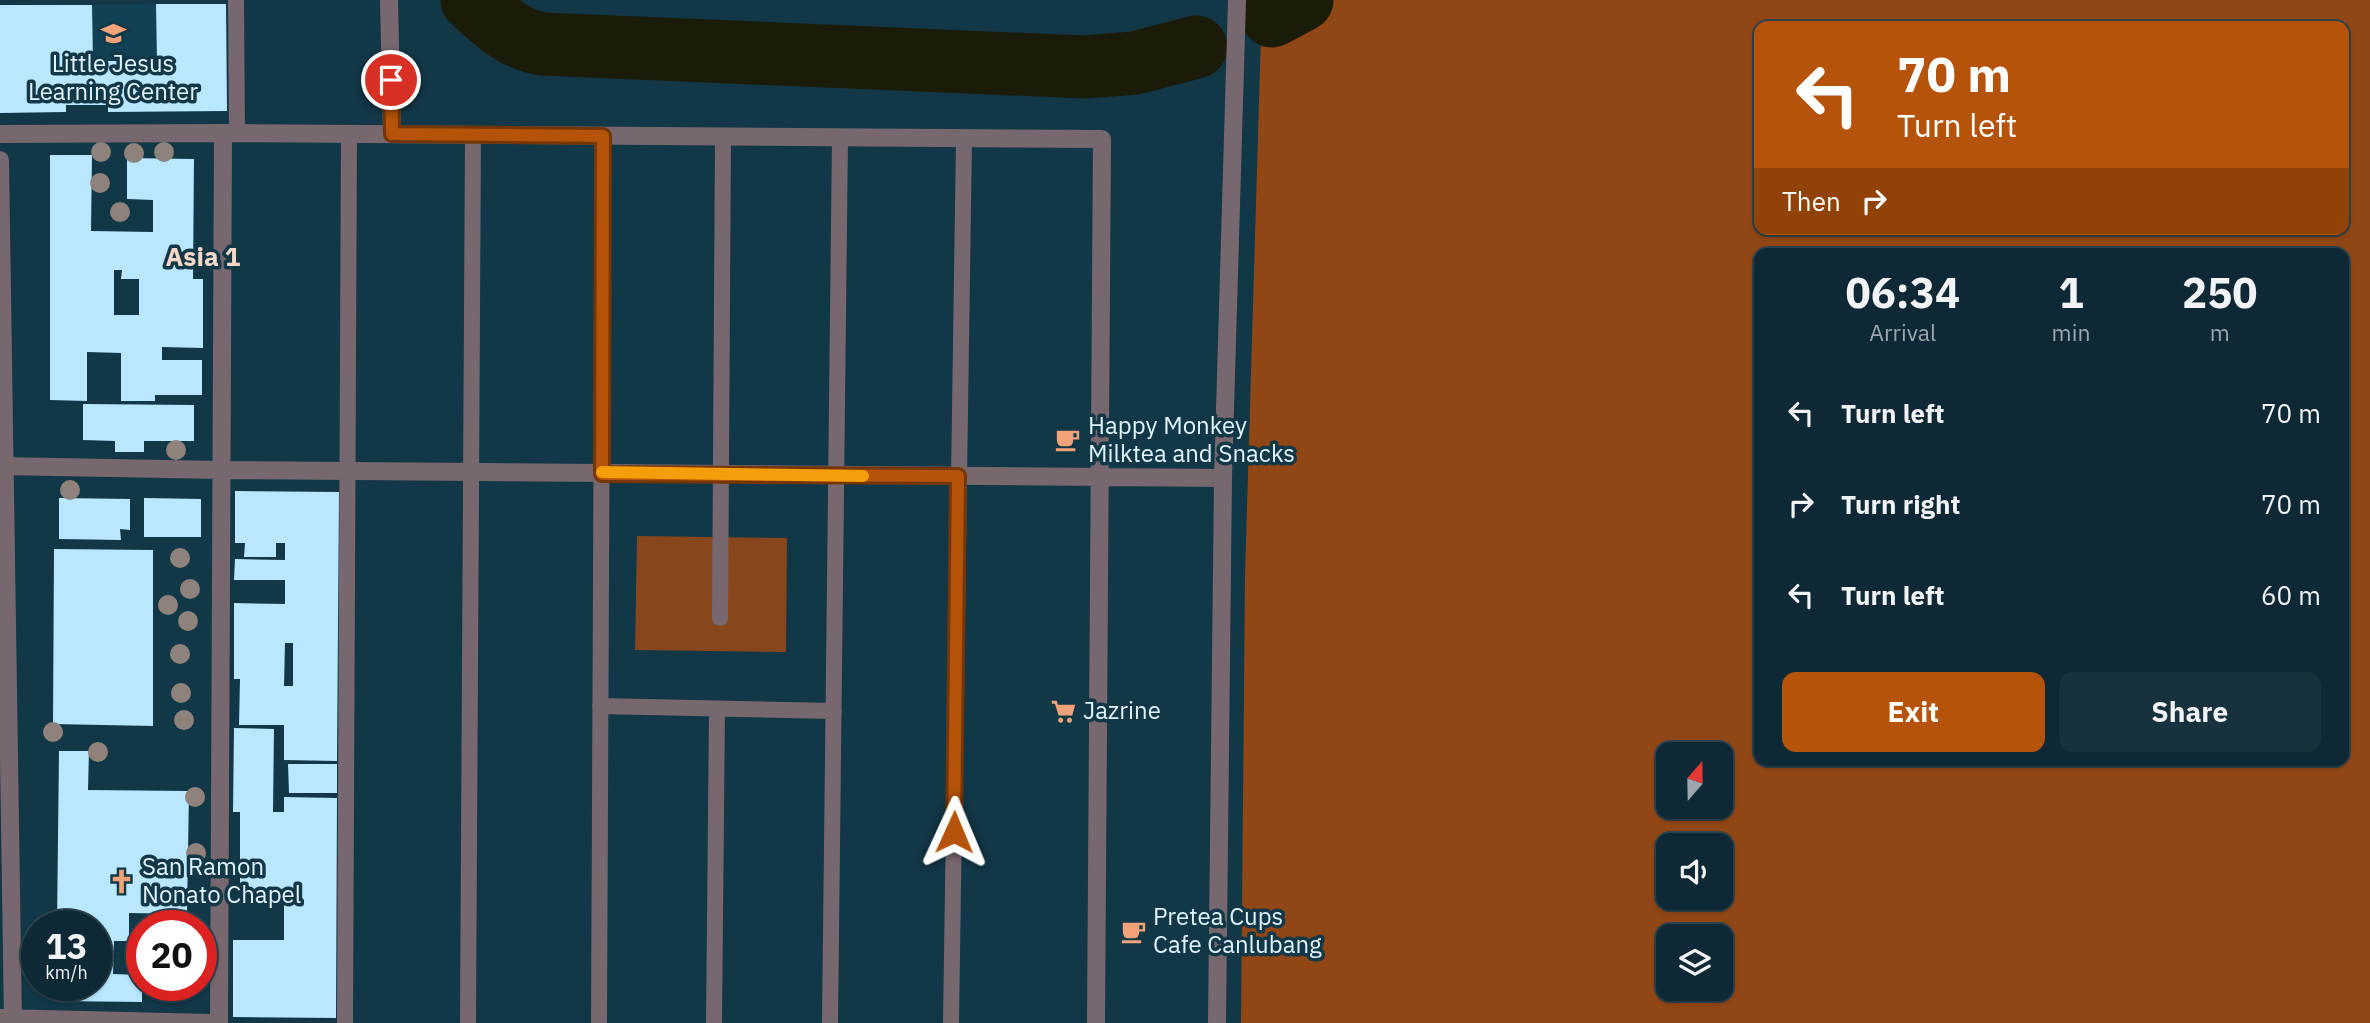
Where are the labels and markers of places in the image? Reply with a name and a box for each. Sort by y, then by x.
school or university icon: Little Jesus Learning Center [99,19,127,47]
place label: Little Jesus Learning Center [28,47,198,107]
pin [361,50,421,110]
place label: Happy Monkey Milktea and Snacks [1088,409,1295,469]
cafe icon: Happy Monkey Milktea and Snacks [1054,426,1082,454]
place label: Jazrine [1083,694,1161,726]
supermarket icon: Jazrine [1049,697,1077,725]
place label: San Ramon Nonato Chapel [142,850,301,910]
church icon: San Ramon Nonato Chapel [108,867,136,895]
place label: Pretea Cups Cafe Canlubang [1153,900,1322,960]
cafe icon: Pretea Cups Cafe Canlubang [1119,917,1147,945]

